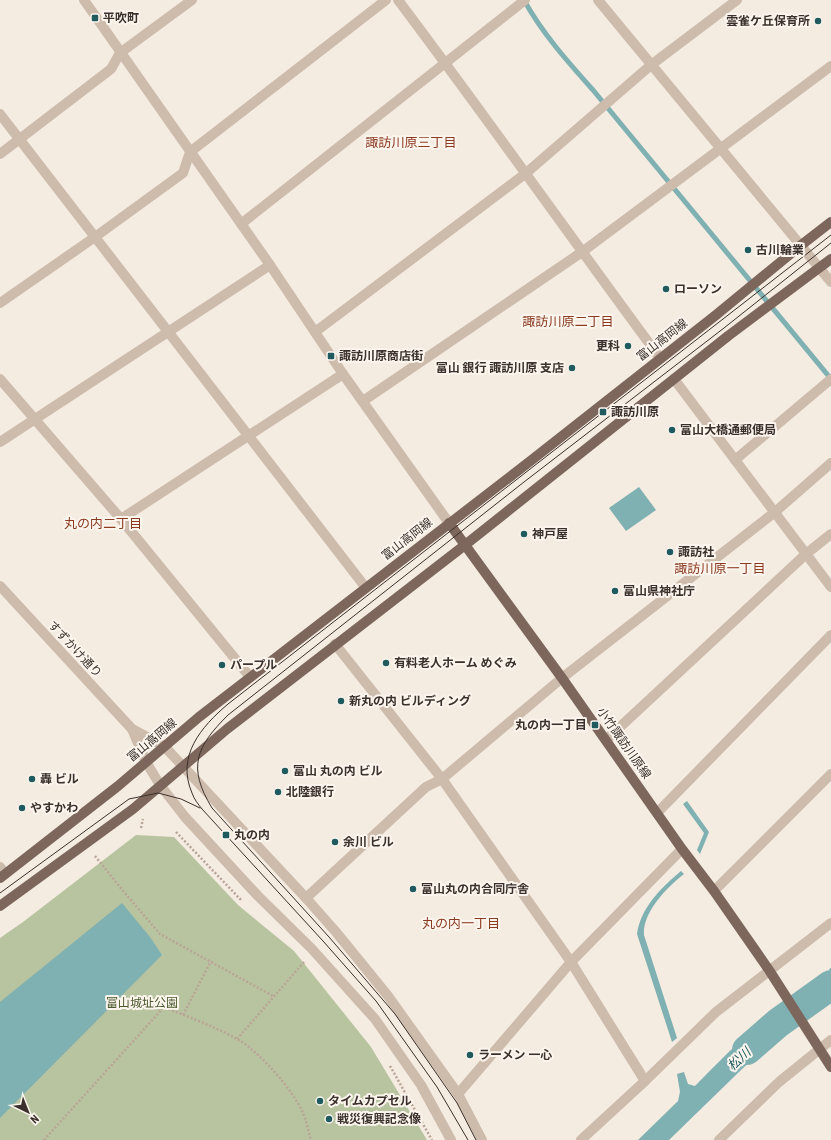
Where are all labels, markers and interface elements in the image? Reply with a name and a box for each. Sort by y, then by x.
place label: 平吹町 [103,11,139,25]
marker: 平吹町 [90,13,100,23]
place label: 雲雀ケ丘保育所 [726,14,810,28]
marker: 雲雀ケ丘保育所 [813,16,823,26]
district label: 諏訪川原三丁目 [365,135,457,150]
place label: 古川輪業 [756,243,804,257]
marker: 古川輪業 [743,245,753,255]
place label: ローソン [674,282,722,296]
marker: ローソン [661,284,671,294]
district label: 諏訪川原二丁目 [522,314,614,329]
street label: 富山高岡線 [634,316,690,364]
place label: 更科 [596,339,620,353]
marker: 更科 [623,341,633,351]
place label: 諏訪川原商店街 [339,349,423,363]
marker: 諏訪川原商店街 [326,351,336,361]
place label: 富山 銀行 諏訪川原 支店 [436,361,564,375]
marker: 富山 銀行 諏訪川原 支店 [567,363,577,373]
place label: 諏訪川原 [611,405,659,419]
marker: 諏訪川原 [598,407,608,417]
place label: 富山大橋通郵便局 [680,423,776,437]
marker: 富山大橋通郵便局 [667,425,677,435]
street label: 富山高岡線 [379,515,435,563]
district label: 丸の内二丁目 [64,516,142,531]
place label: 神戸屋 [532,527,568,541]
marker: 神戸屋 [519,529,529,539]
place label: 諏訪社 [678,545,714,559]
marker: 諏訪社 [665,547,675,557]
district label: 諏訪川原一丁目 [674,561,766,576]
place label: 富山県神社庁 [623,584,695,598]
marker: 富山県神社庁 [610,586,620,596]
street label: すずかけ通り [45,618,105,680]
place label: 有料老人ホーム めぐみ [394,656,517,670]
place label: パープル [230,658,277,672]
marker: 有料老人ホーム めぐみ [381,658,391,668]
marker: パープル [217,660,227,670]
place label: 新丸の内 ビルディング [349,694,471,708]
marker: 新丸の内 ビルディング [336,696,346,706]
street label: 小竹諏訪川原線 [594,705,654,781]
street label: 富山高岡線 [125,715,179,765]
place label: 丸の内一丁目 [515,718,587,732]
marker: 丸の内一丁目 [590,720,600,730]
place label: 富山 丸の内 ビル [293,764,383,778]
marker: 富山 丸の内 ビル [280,766,290,776]
place label: 轟 ビル [40,772,79,786]
marker: 轟 ビル [27,774,37,784]
place label: 北陸銀行 [286,785,334,799]
marker: 北陸銀行 [273,787,283,797]
place label: やすかわ [30,801,78,815]
marker: やすかわ [17,803,27,813]
place label: 丸の内 [234,828,270,842]
marker: 丸の内 [221,830,231,840]
place label: 余川 ビル [343,835,394,849]
marker: 余川 ビル [330,837,340,847]
place label: 富山丸の内合同庁舎 [421,882,529,896]
marker: 富山丸の内合同庁舎 [408,884,418,894]
district label: 丸の内一丁目 [422,916,500,931]
park label: 富山城址公園 [106,996,178,1010]
water label: 松川 [724,1043,755,1073]
place label: ラーメン 一心 [478,1048,552,1062]
marker: ラーメン 一心 [465,1050,475,1060]
north arrow [8,1092,48,1132]
place label: タイムカプセル [328,1094,412,1108]
marker: タイムカプセル [315,1096,325,1106]
text: N [27,1112,41,1126]
place label: 戦災復興記念像 [337,1112,421,1126]
marker: 戦災復興記念像 [324,1114,334,1124]

